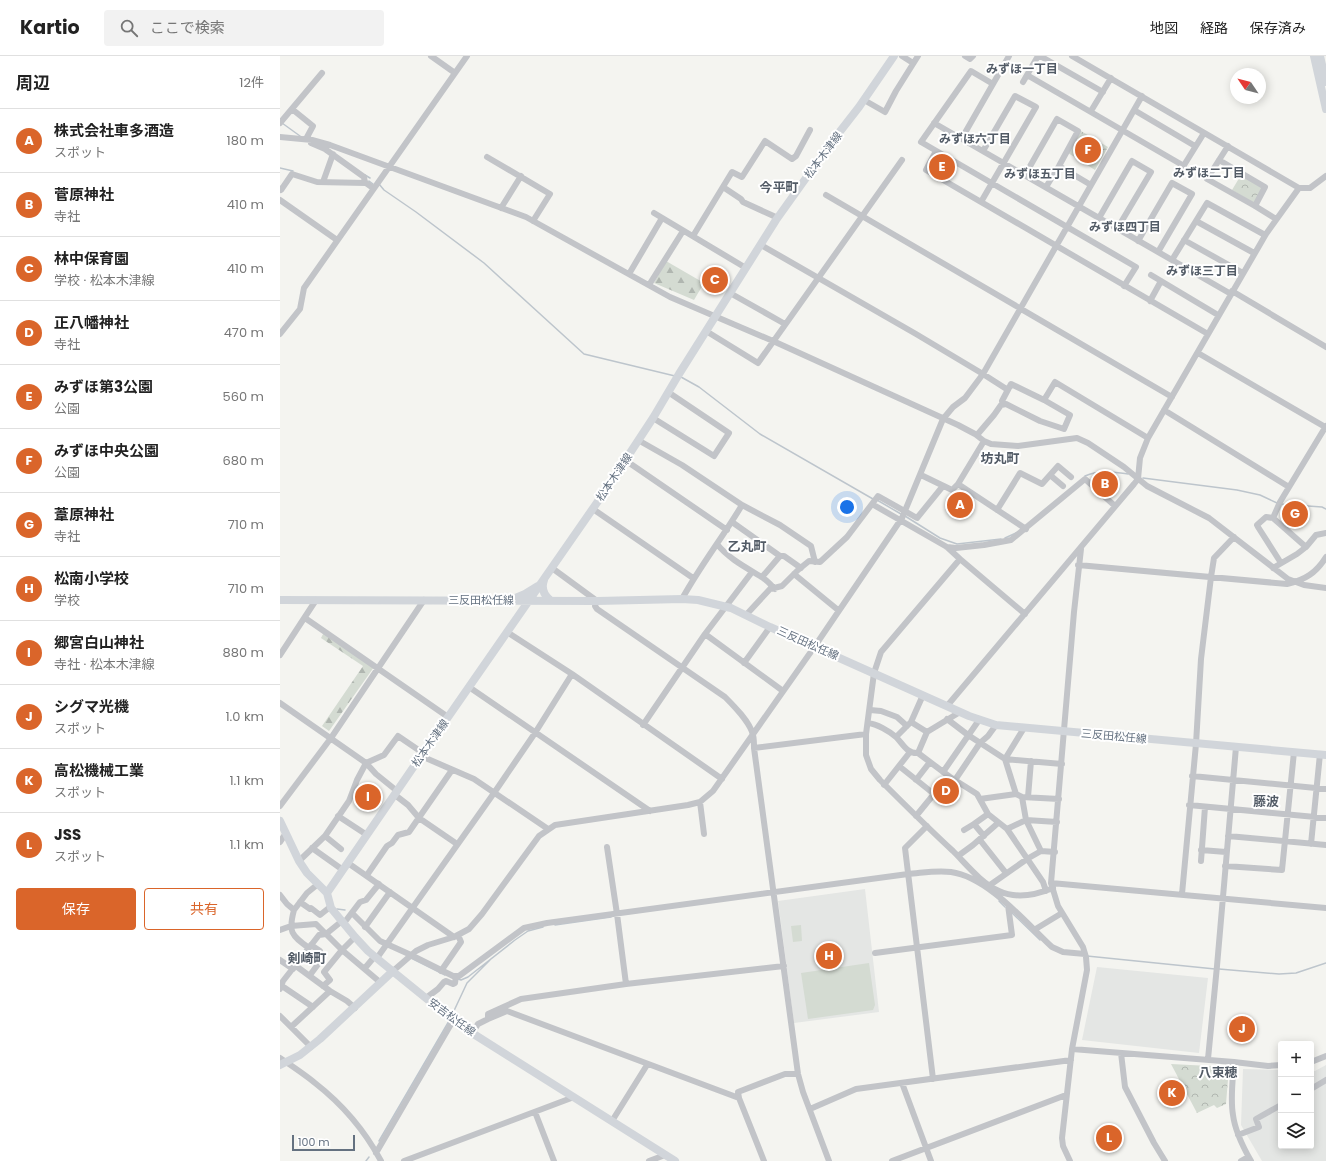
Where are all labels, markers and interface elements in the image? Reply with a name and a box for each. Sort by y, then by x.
search box [104,10,384,46]
text: Kartio [20,14,80,41]
icon: search [118,17,140,39]
text: ここで検索 [150,17,225,38]
text: 地図 [1150,18,1178,38]
text: 経路 [1200,18,1228,38]
text: 保存済み [1250,18,1306,38]
district label: みずほ一丁目 [986,60,1058,77]
north arrow [1230,68,1266,104]
text: 周辺 [16,71,50,95]
text: 12件 [239,73,264,92]
text: 株式会社車多酒造 [54,120,174,141]
street label: 松本木津線 [800,128,846,182]
district label: みずほ六丁目 [939,130,1011,147]
text: A [24,131,34,150]
text: 180 m [227,131,264,150]
pin: F [1075,135,1101,165]
text: スポット [54,143,106,162]
pin: E [929,152,955,182]
district label: みずほ二丁目 [1173,164,1245,181]
district label: みずほ五丁目 [1004,165,1076,182]
district label: 今平町 [759,178,799,197]
text: 菅原神社 [54,184,114,205]
text: B [25,195,33,214]
text: 410 m [227,195,264,214]
text: 寺社 [54,207,80,226]
district label: みずほ四丁目 [1089,218,1161,235]
text: 林中保育園 [54,248,129,269]
text: C [24,259,34,278]
text: 410 m [227,259,264,278]
district label: みずほ三丁目 [1166,262,1238,279]
pin: C [702,265,728,295]
text: 学校 · 松本木津線 [54,271,155,290]
text: 正八幡神社 [54,312,129,333]
text: D [24,323,34,342]
text: 470 m [224,323,264,342]
text: 寺社 [54,335,80,354]
text: みずほ第3公園 [54,376,153,397]
text: E [25,387,33,406]
text: 560 m [223,387,264,406]
text: 公園 [54,399,80,418]
text: みずほ中央公園 [54,440,159,461]
district label: 坊丸町 [980,449,1020,468]
street label: 松本木津線 [592,450,636,504]
text: F [25,451,33,470]
text: 680 m [223,451,264,470]
text: 公園 [54,463,80,482]
pin: B [1092,469,1118,499]
pin: A [947,490,973,520]
your location [837,497,857,517]
pin: G [1282,499,1308,529]
text: 葦原神社 [54,504,114,525]
text: G [24,515,34,534]
text: 710 m [228,515,264,534]
text: 寺社 [54,527,80,546]
district label: 乙丸町 [727,537,767,556]
text: 松南小学校 [54,568,129,589]
text: H [24,579,34,598]
text: 710 m [228,579,264,598]
text: 学校 [54,591,80,610]
street label: 三反田松任線 [448,592,514,608]
street label: 三反田松任線 [775,622,841,664]
text: 郷宮白山神社 [54,632,144,653]
text: I [27,643,31,662]
text: 880 m [223,643,264,662]
text: 寺社 · 松本木津線 [54,655,155,674]
text: シグマ光機 [54,696,129,717]
text: J [25,707,33,726]
text: 1.0 km [225,707,264,726]
street label: 松本木津線 [408,716,452,770]
text: スポット [54,719,106,738]
street label: 三反田松任線 [1080,725,1148,747]
text: 高松機械工業 [54,760,144,781]
text: K [24,771,34,790]
text: 1.1 km [229,771,264,790]
pin: D [933,776,959,806]
pin: I [355,782,381,812]
text: スポット [54,783,106,802]
district label: 藤波 [1253,792,1279,811]
text: JSS [54,824,81,845]
text: L [26,835,32,854]
text: 1.1 km [229,835,264,854]
text: スポット [54,847,106,866]
button: 保存 [16,888,136,930]
button: 共有 [144,888,264,930]
pin: H [816,941,842,971]
district label: 剣崎町 [287,949,327,968]
street label: 安吉松任線 [425,994,479,1040]
pin: J [1229,1014,1255,1044]
map controls [1278,1041,1314,1149]
button: + [1278,1041,1314,1077]
district label: 八束穂 [1198,1063,1238,1082]
button: − [1278,1077,1314,1113]
pin: K [1159,1078,1185,1108]
button: layers [1278,1113,1314,1149]
pin: L [1096,1123,1122,1153]
scale bar [292,1133,355,1152]
text: 100 m [298,1134,330,1150]

